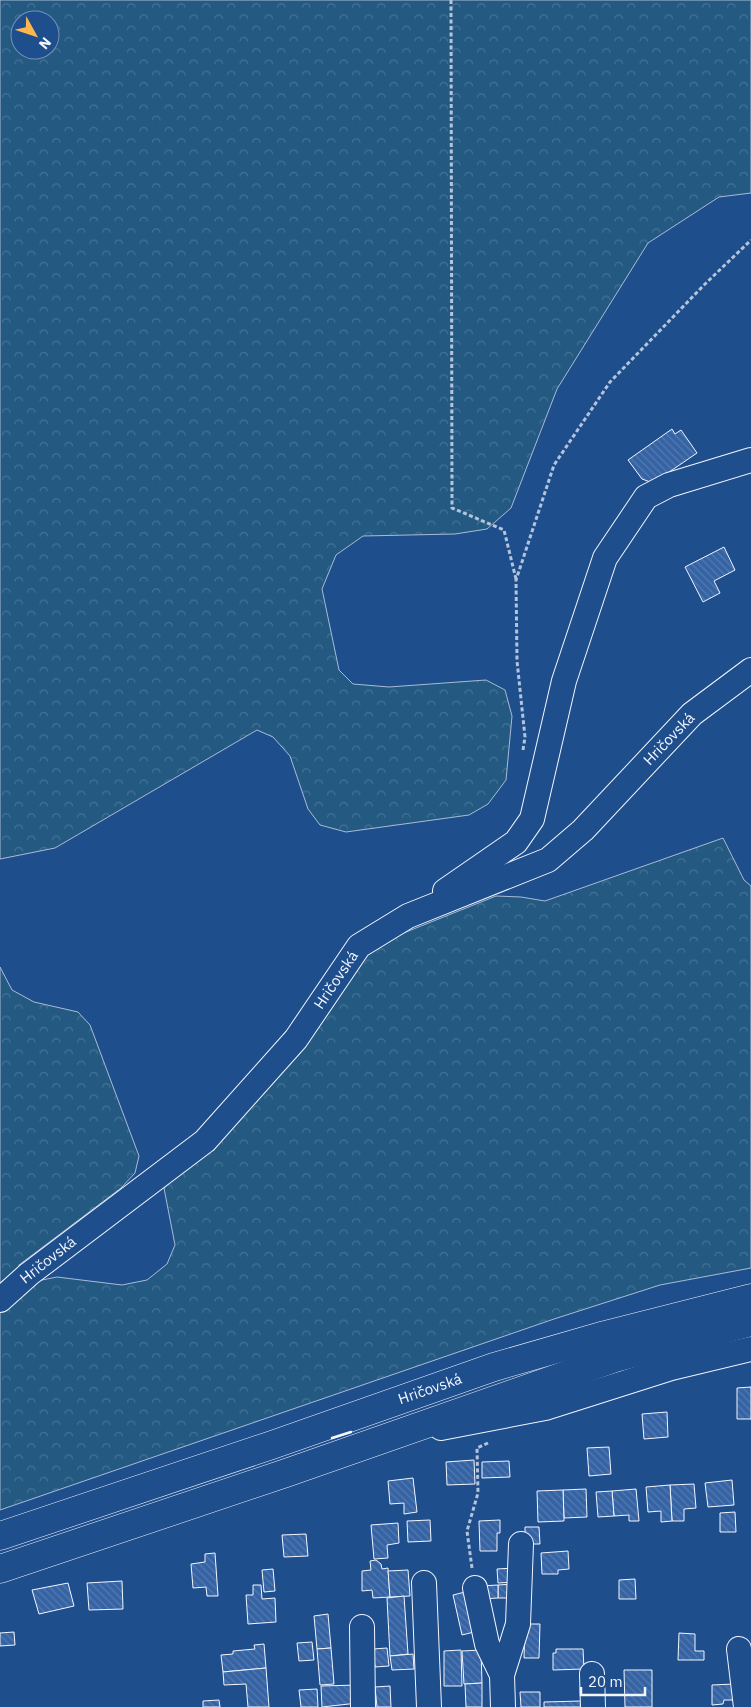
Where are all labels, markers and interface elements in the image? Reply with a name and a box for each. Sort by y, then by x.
north arrow [10,10,60,60]
text: N [35,34,55,53]
street label: Hričovská [639,708,698,769]
street label: Hričovská [309,947,362,1012]
street label: Hričovská [16,1232,80,1287]
street label: Hričovská [395,1369,464,1408]
scale bar [581,1664,645,1696]
text: 20 m [588,1672,623,1691]

